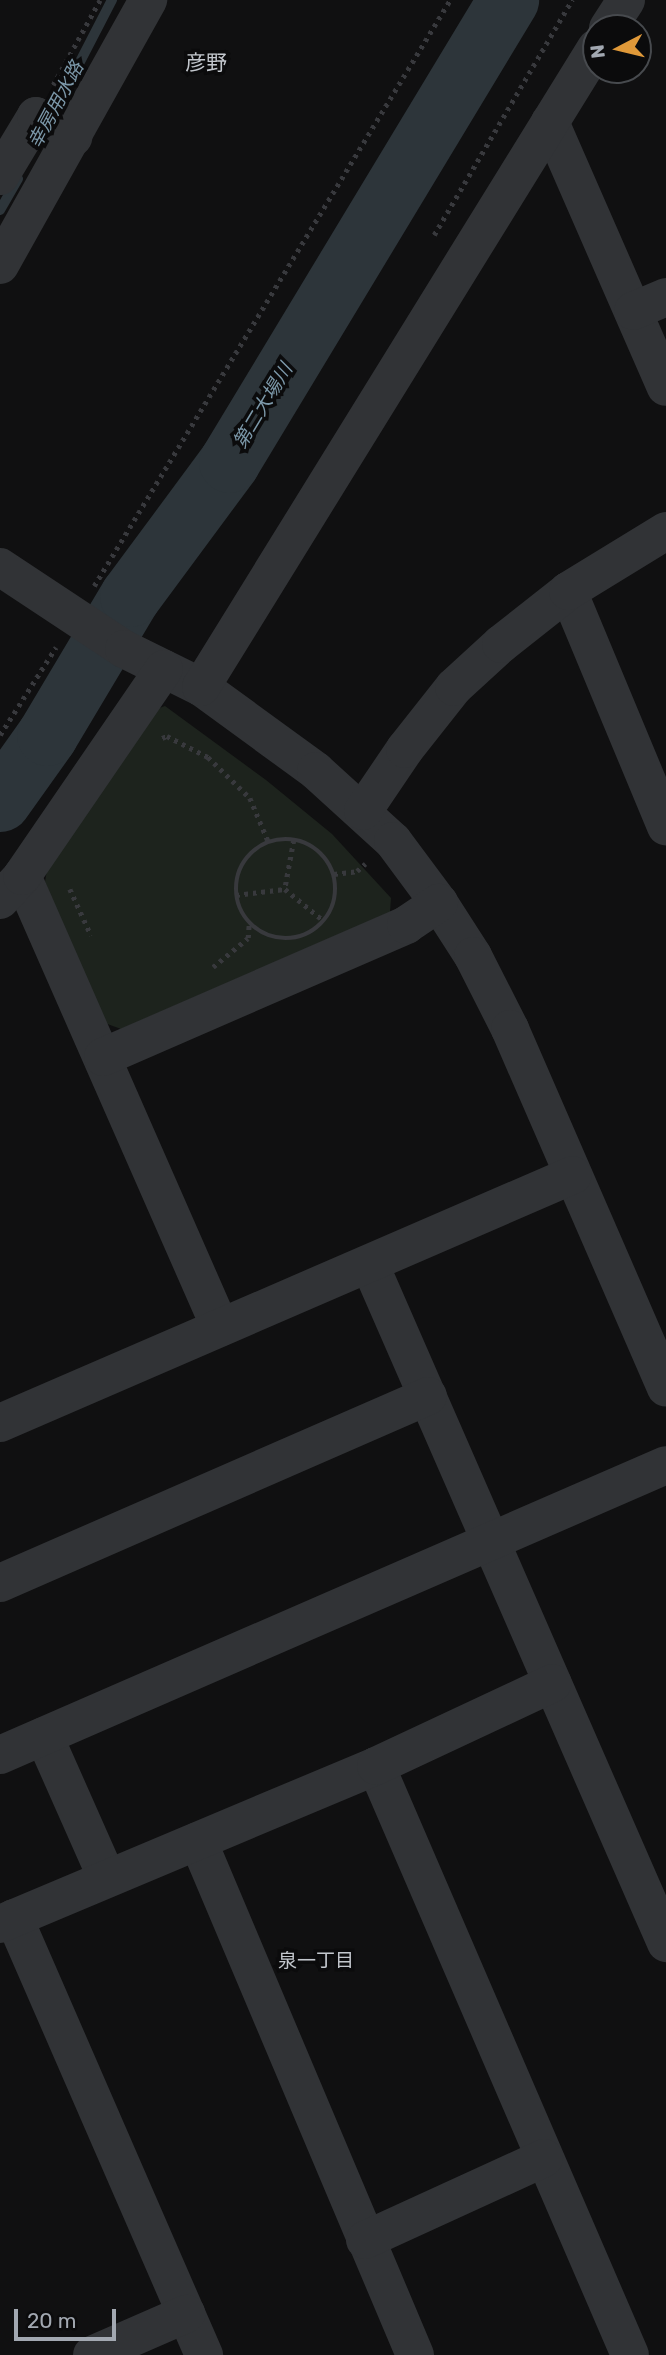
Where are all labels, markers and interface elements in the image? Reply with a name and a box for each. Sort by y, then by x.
north arrow [582,14,652,84]
text: N [585,43,610,60]
district label: 彦野 [185,50,227,76]
water label: 幸房用水路 [24,58,88,152]
water label: 第二大場川 [229,359,297,453]
district label: 泉一丁目 [278,1950,354,1972]
scale bar [18,2296,119,2340]
text: 20 m [27,2308,76,2333]

